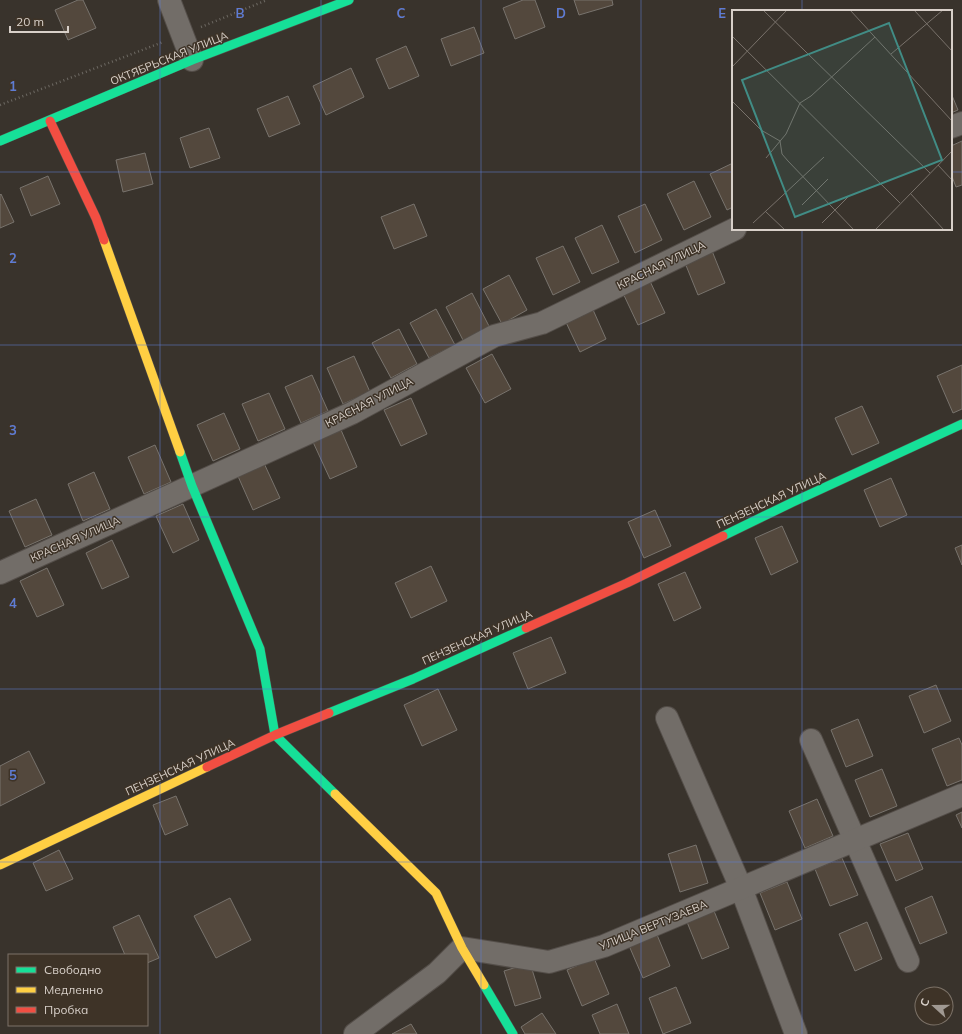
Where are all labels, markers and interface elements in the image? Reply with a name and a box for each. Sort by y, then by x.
text: B [236,5,245,21]
text: C [397,5,406,21]
text: D [556,5,566,21]
text: E [718,5,726,21]
scale bar [10,8,68,34]
inset map [732,10,952,230]
text: 20 m [16,14,44,29]
street label: ОКТЯБРЬСКАЯ УЛИЦА [108,28,230,88]
text: 1 [9,78,17,94]
street label: КРАСНАЯ УЛИЦА [614,238,708,292]
text: 2 [9,250,17,266]
street label: КРАСНАЯ УЛИЦА [323,374,415,430]
text: 3 [9,422,17,438]
street label: ПЕНЗЕНСКАЯ УЛИЦА [714,468,828,532]
street label: КРАСНАЯ УЛИЦА [28,513,122,565]
text: 4 [9,595,17,611]
street label: ПЕНЗЕНСКАЯ УЛИЦА [420,606,534,668]
street label: ПЕНЗЕНСКАЯ УЛИЦА [123,735,237,799]
text: 5 [9,767,17,783]
street label: УЛИЦА ВЕРТУЗАЕВА [596,897,709,954]
legend [8,954,148,1026]
text: Свободно [44,962,101,977]
text: Медленно [44,982,103,997]
north arrow [914,986,954,1026]
text: С [917,996,933,1008]
text: Пробка [44,1002,88,1017]

